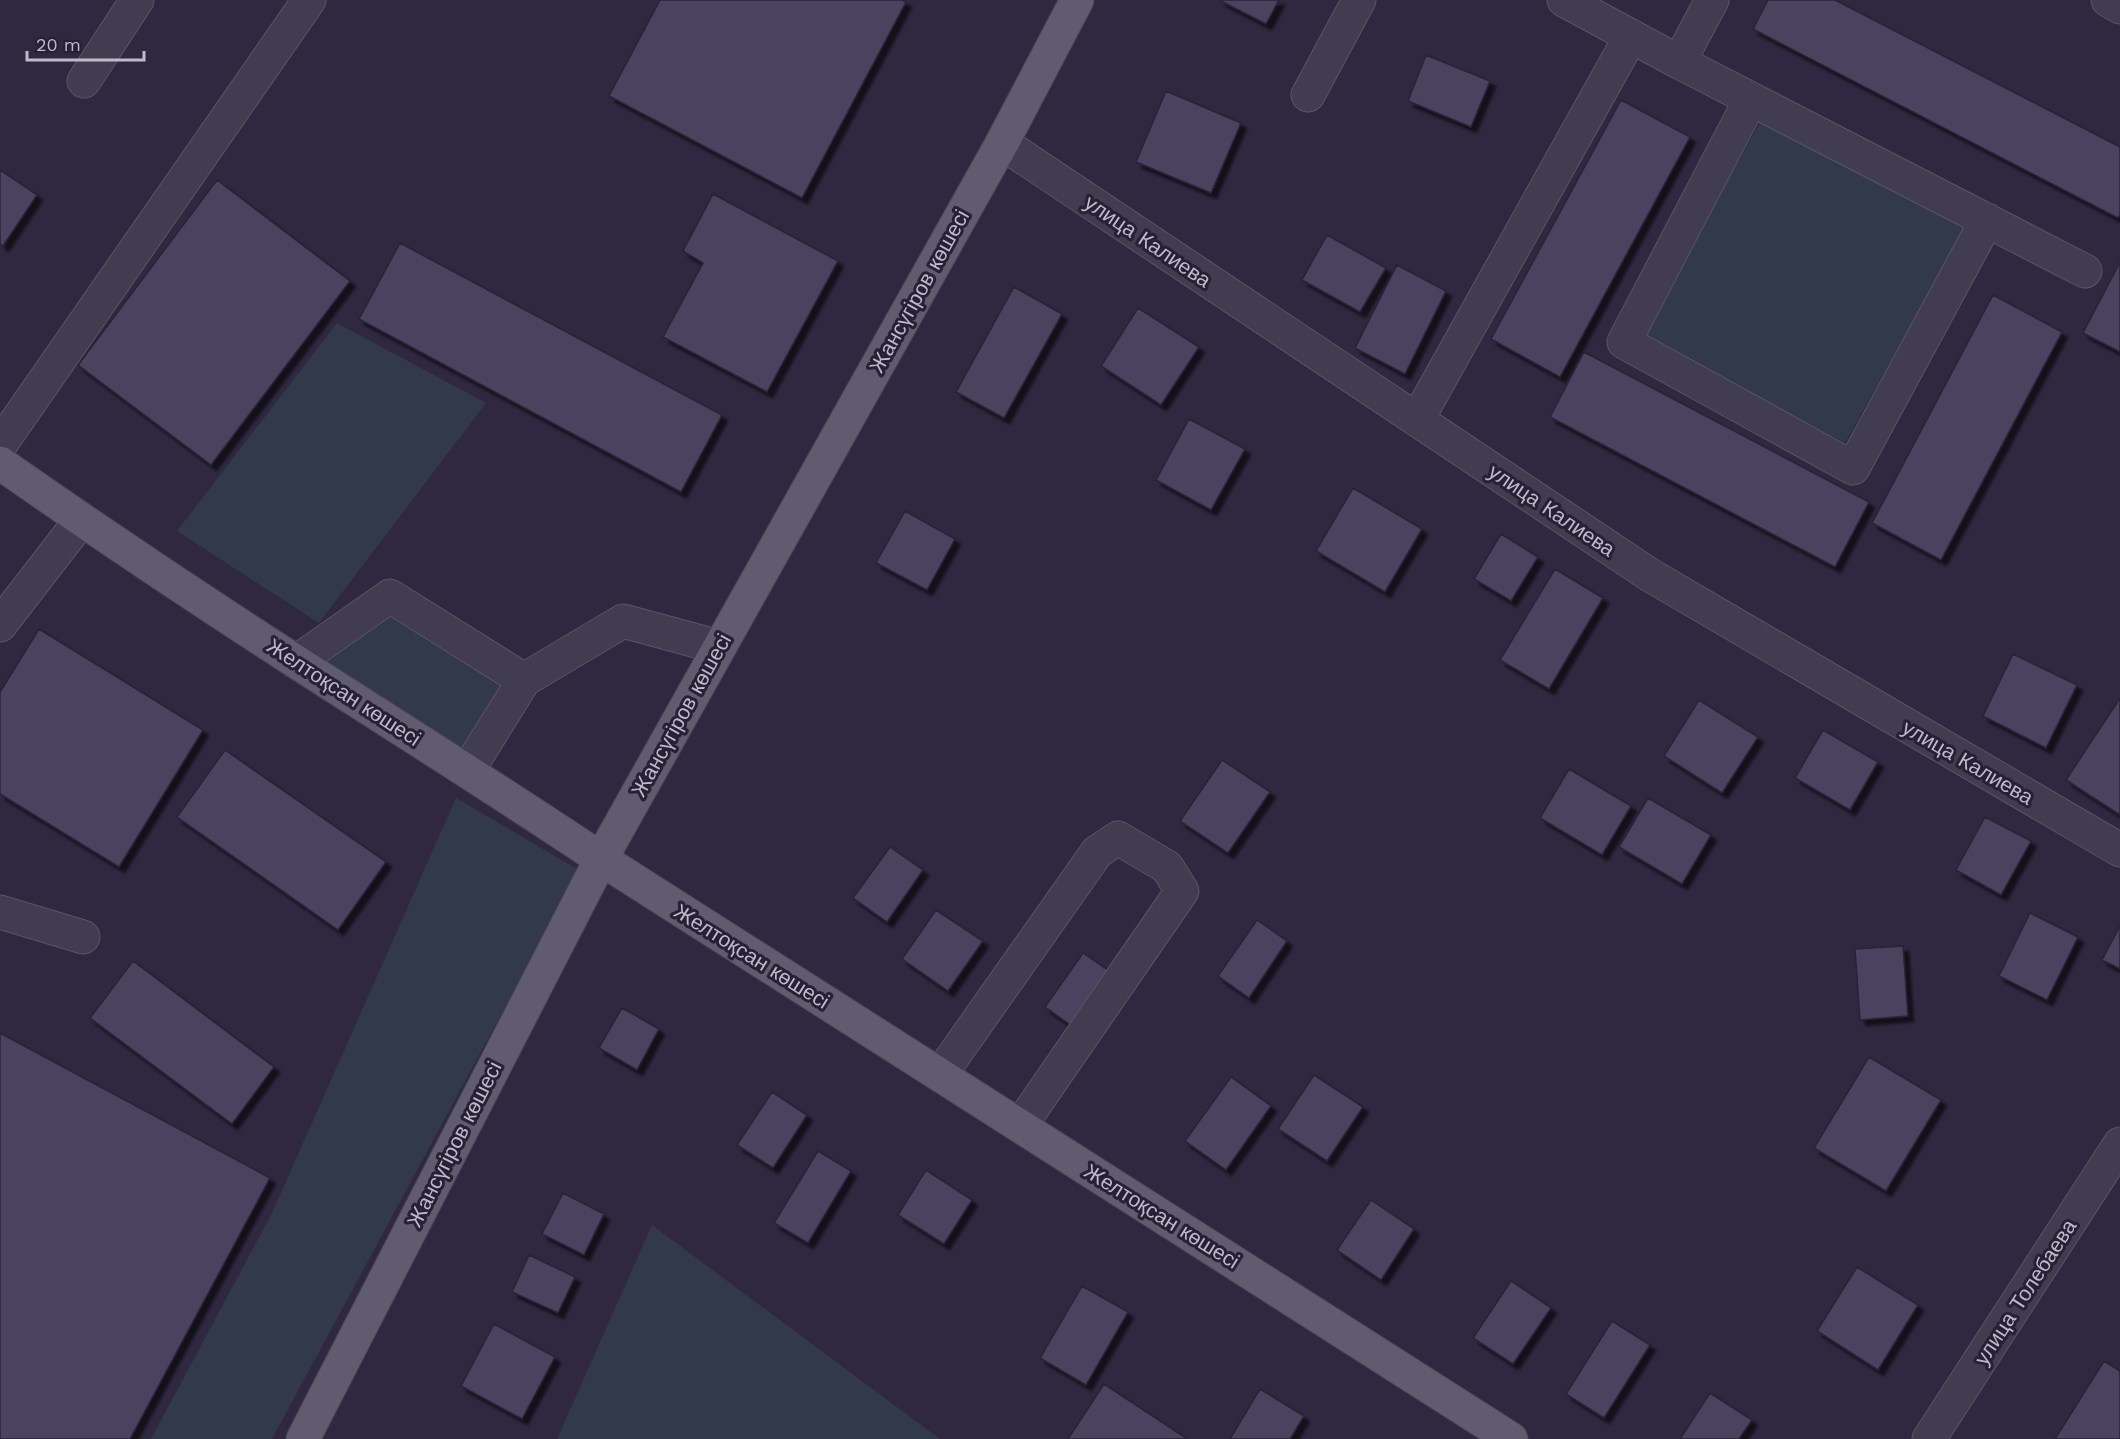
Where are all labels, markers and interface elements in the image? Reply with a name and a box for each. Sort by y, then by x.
scale bar [27,24,144,62]
text: 20 m [36,34,81,55]
street label: улица Калиева [1080,190,1216,293]
street label: Жансүгіров көшесі [864,205,974,377]
street label: улица Калиева [1484,459,1620,562]
street label: Жансүгіров көшесі [626,629,736,801]
street label: Желтоқсан көшесі [262,633,426,751]
street label: улица Калиева [1898,714,2038,810]
street label: Желтоқсан көшесі [670,898,834,1014]
street label: Жансүгіров көшесі [401,1057,507,1231]
street label: Желтоқсан көшесі [1080,1158,1244,1274]
street label: улица Толебаева [1969,1214,2082,1369]

